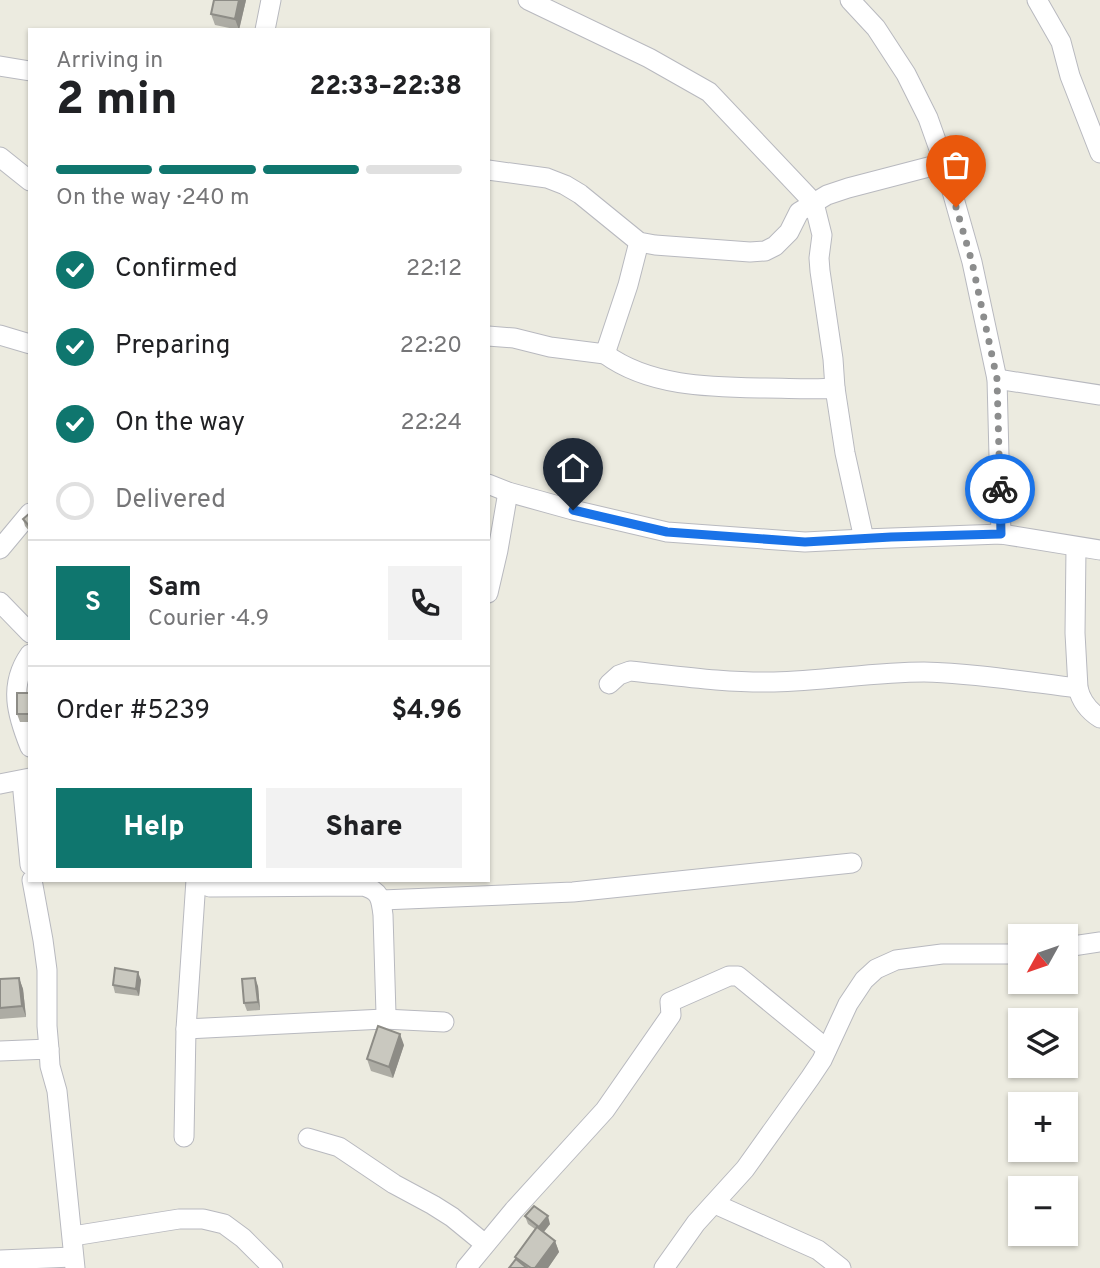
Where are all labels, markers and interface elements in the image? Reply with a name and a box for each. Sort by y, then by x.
text: Arriving in [56,47,163,76]
text: 22:33–22:38 [309,71,462,104]
text: 2 min [56,72,178,131]
pin [926,135,986,207]
icon: bag [937,146,975,184]
text: On the way · 240 m [56,184,250,213]
icon: check [56,251,94,289]
text: Confirmed [115,253,238,286]
text: 22:12 [406,255,462,284]
icon: check [56,328,94,366]
text: Preparing [115,330,230,363]
text: 22:20 [400,332,462,361]
icon: check [56,405,94,443]
text: On the way [115,407,245,440]
text: 22:24 [401,409,462,438]
pin [543,438,603,510]
icon: home [554,449,592,487]
courier [965,454,1035,524]
icon: bike [981,470,1019,508]
text: Delivered [115,484,226,517]
button: phone [388,566,462,640]
text: Sam [148,572,201,605]
text: S [85,587,101,620]
text: Courier · 4.9 [148,605,269,634]
text: Order #5239 [56,695,210,728]
text: $4.96 [391,695,462,728]
button: Help [56,788,252,868]
button: Share [266,788,462,868]
north arrow [1008,924,1078,994]
map controls [1008,924,1078,1246]
button: layers [1008,1008,1078,1078]
button: + [1008,1092,1078,1162]
button: − [1008,1176,1078,1246]

